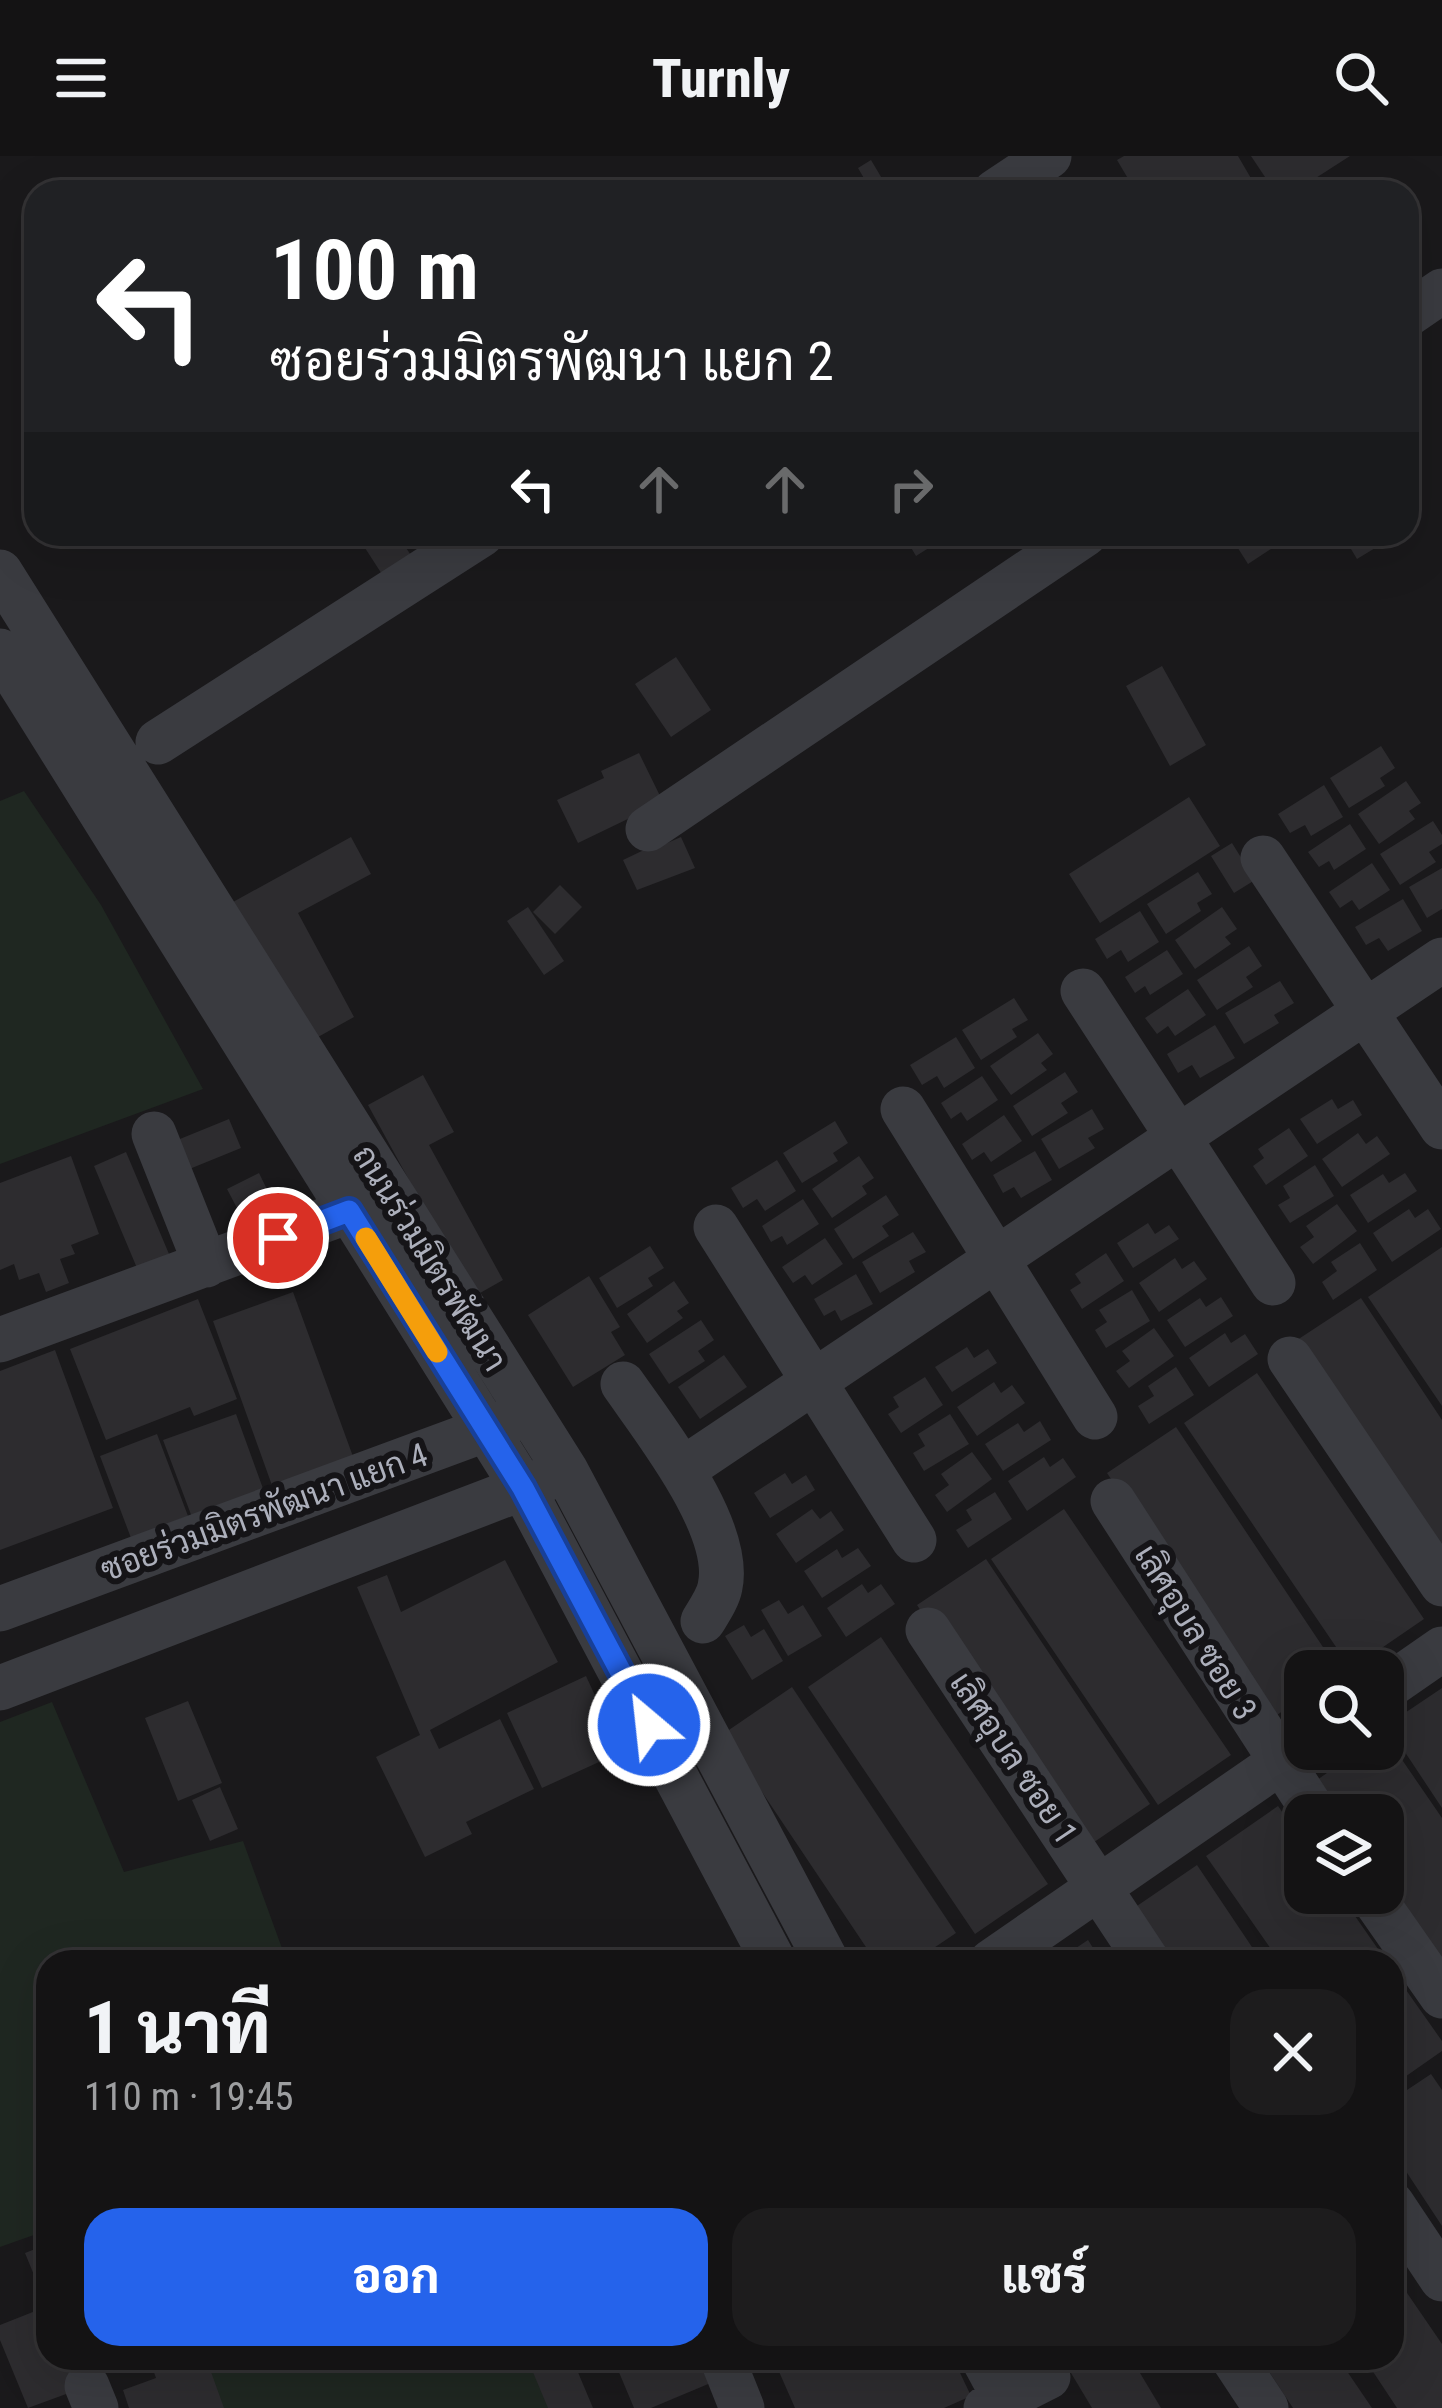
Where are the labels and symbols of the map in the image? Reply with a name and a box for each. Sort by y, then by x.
street label: ถนนร่วมมิตรพัฒนา [345,1138,515,1378]
pin [227,1187,329,1289]
street label: ซอยร่วมมิตรพัฒนา แยก 4 [95,1435,433,1589]
street label: เลิศอุบล ซอย 3 [1124,1537,1265,1728]
position arrow [586,1662,712,1788]
street label: เลิศอุบล ซอย 1 [940,1665,1086,1853]

